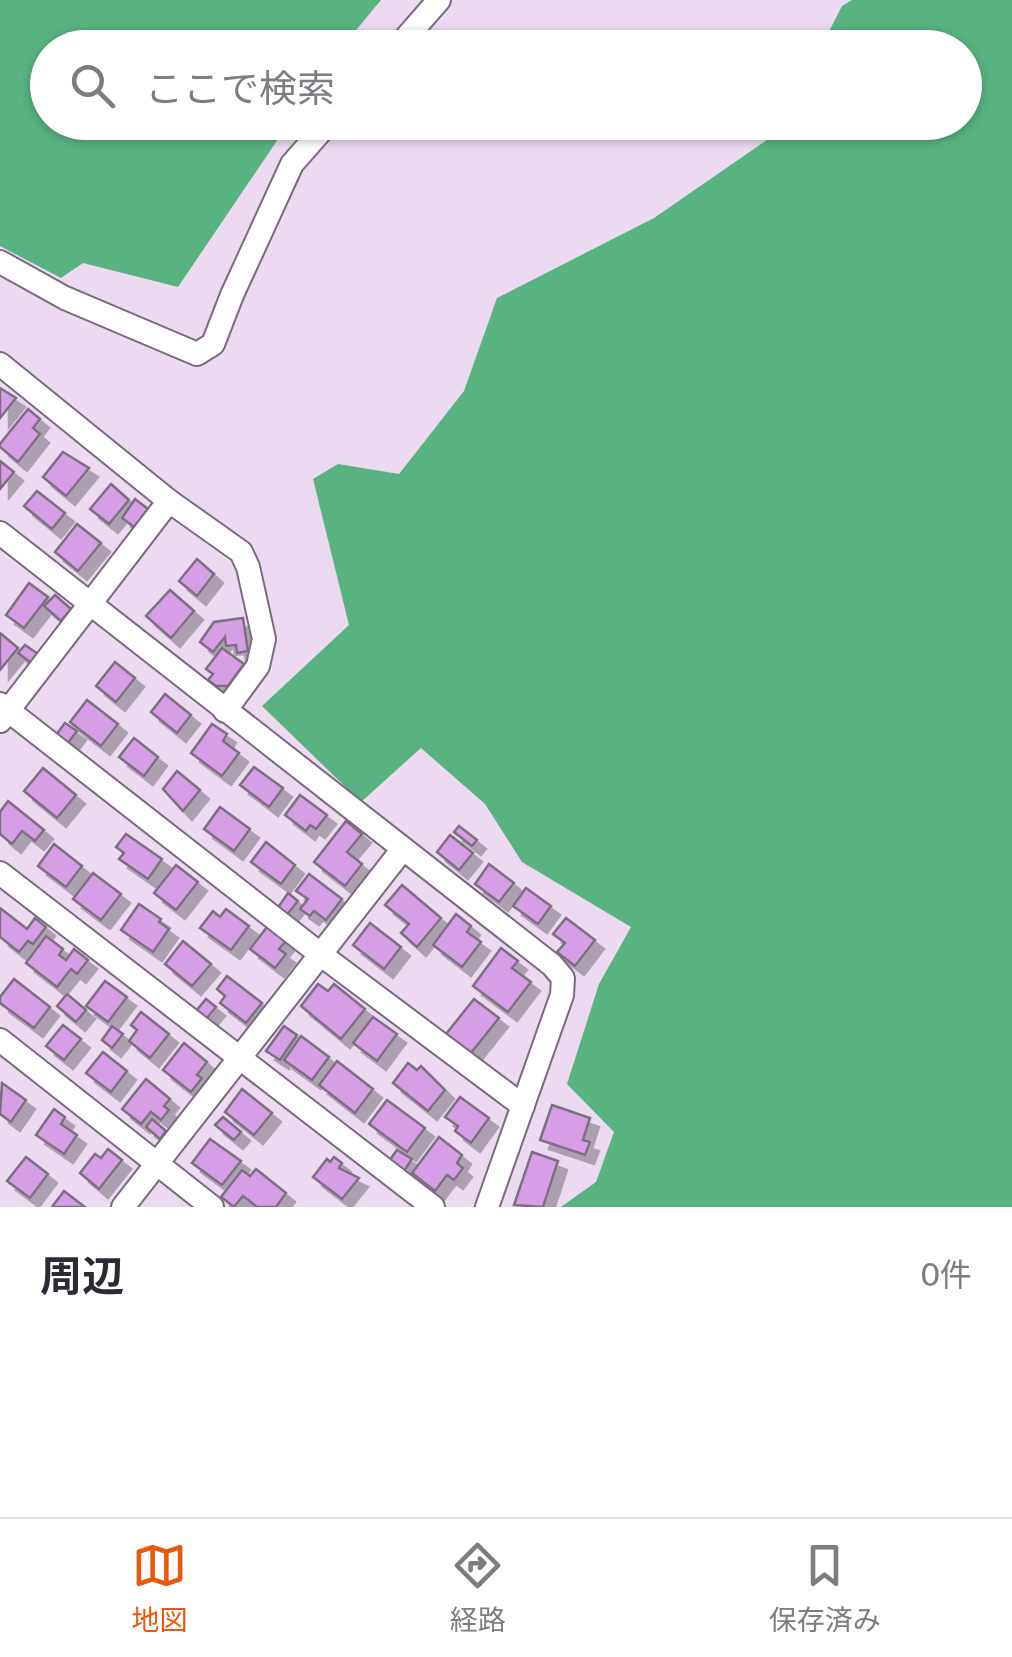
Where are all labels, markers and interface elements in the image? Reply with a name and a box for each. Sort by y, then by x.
search box [30,30,982,140]
icon: search [65,58,120,113]
text: ここで検索 [145,66,335,111]
text: 周辺 [40,1251,124,1300]
text: 0件 [920,1256,972,1293]
tab: 地図 [131,1538,187,1638]
tab: 経路 [450,1538,506,1638]
tab: 保存済み [769,1538,881,1638]

